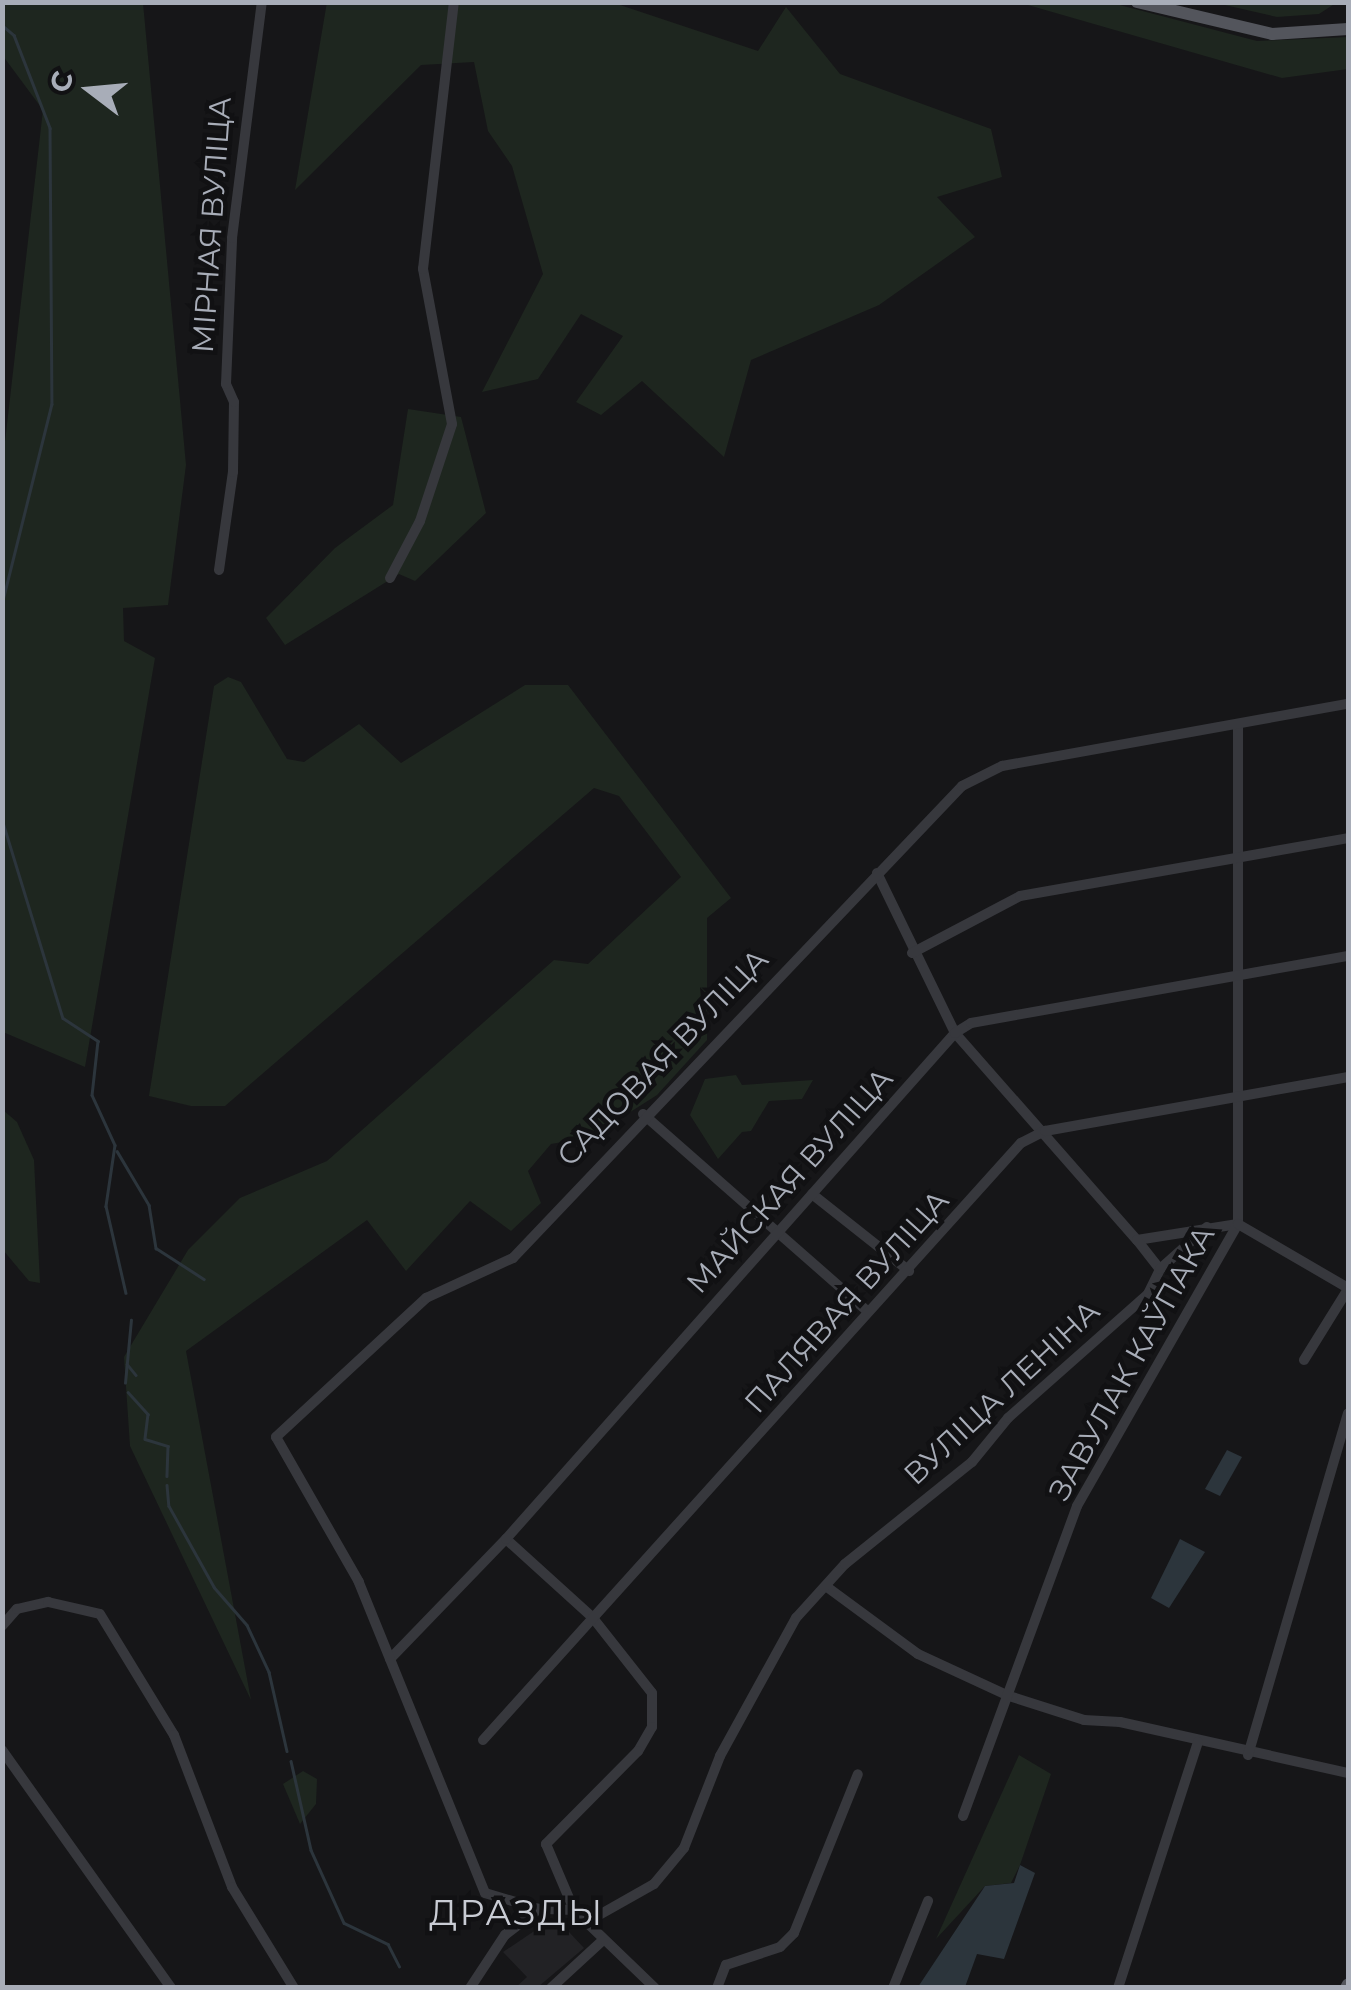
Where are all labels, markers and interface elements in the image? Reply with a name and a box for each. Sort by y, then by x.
north arrow [40,40,140,140]
text: С [42,67,80,96]
street label: МІРНАЯ ВУЛІЦА [185,96,239,354]
street label: САДОВАЯ ВУЛІЦА [550,942,776,1174]
street label: МАЙСКАЯ ВУЛІЦА [679,1061,901,1301]
street label: ПАЛЯВАЯ ВУЛІЦА [737,1183,957,1421]
street label: ЗАВУЛАК КАЎПАКА [1042,1219,1222,1507]
street label: ВУЛІЦА ЛЕНІНА [897,1293,1107,1493]
district label: ДРАЗДЫ [429,1892,605,1934]

